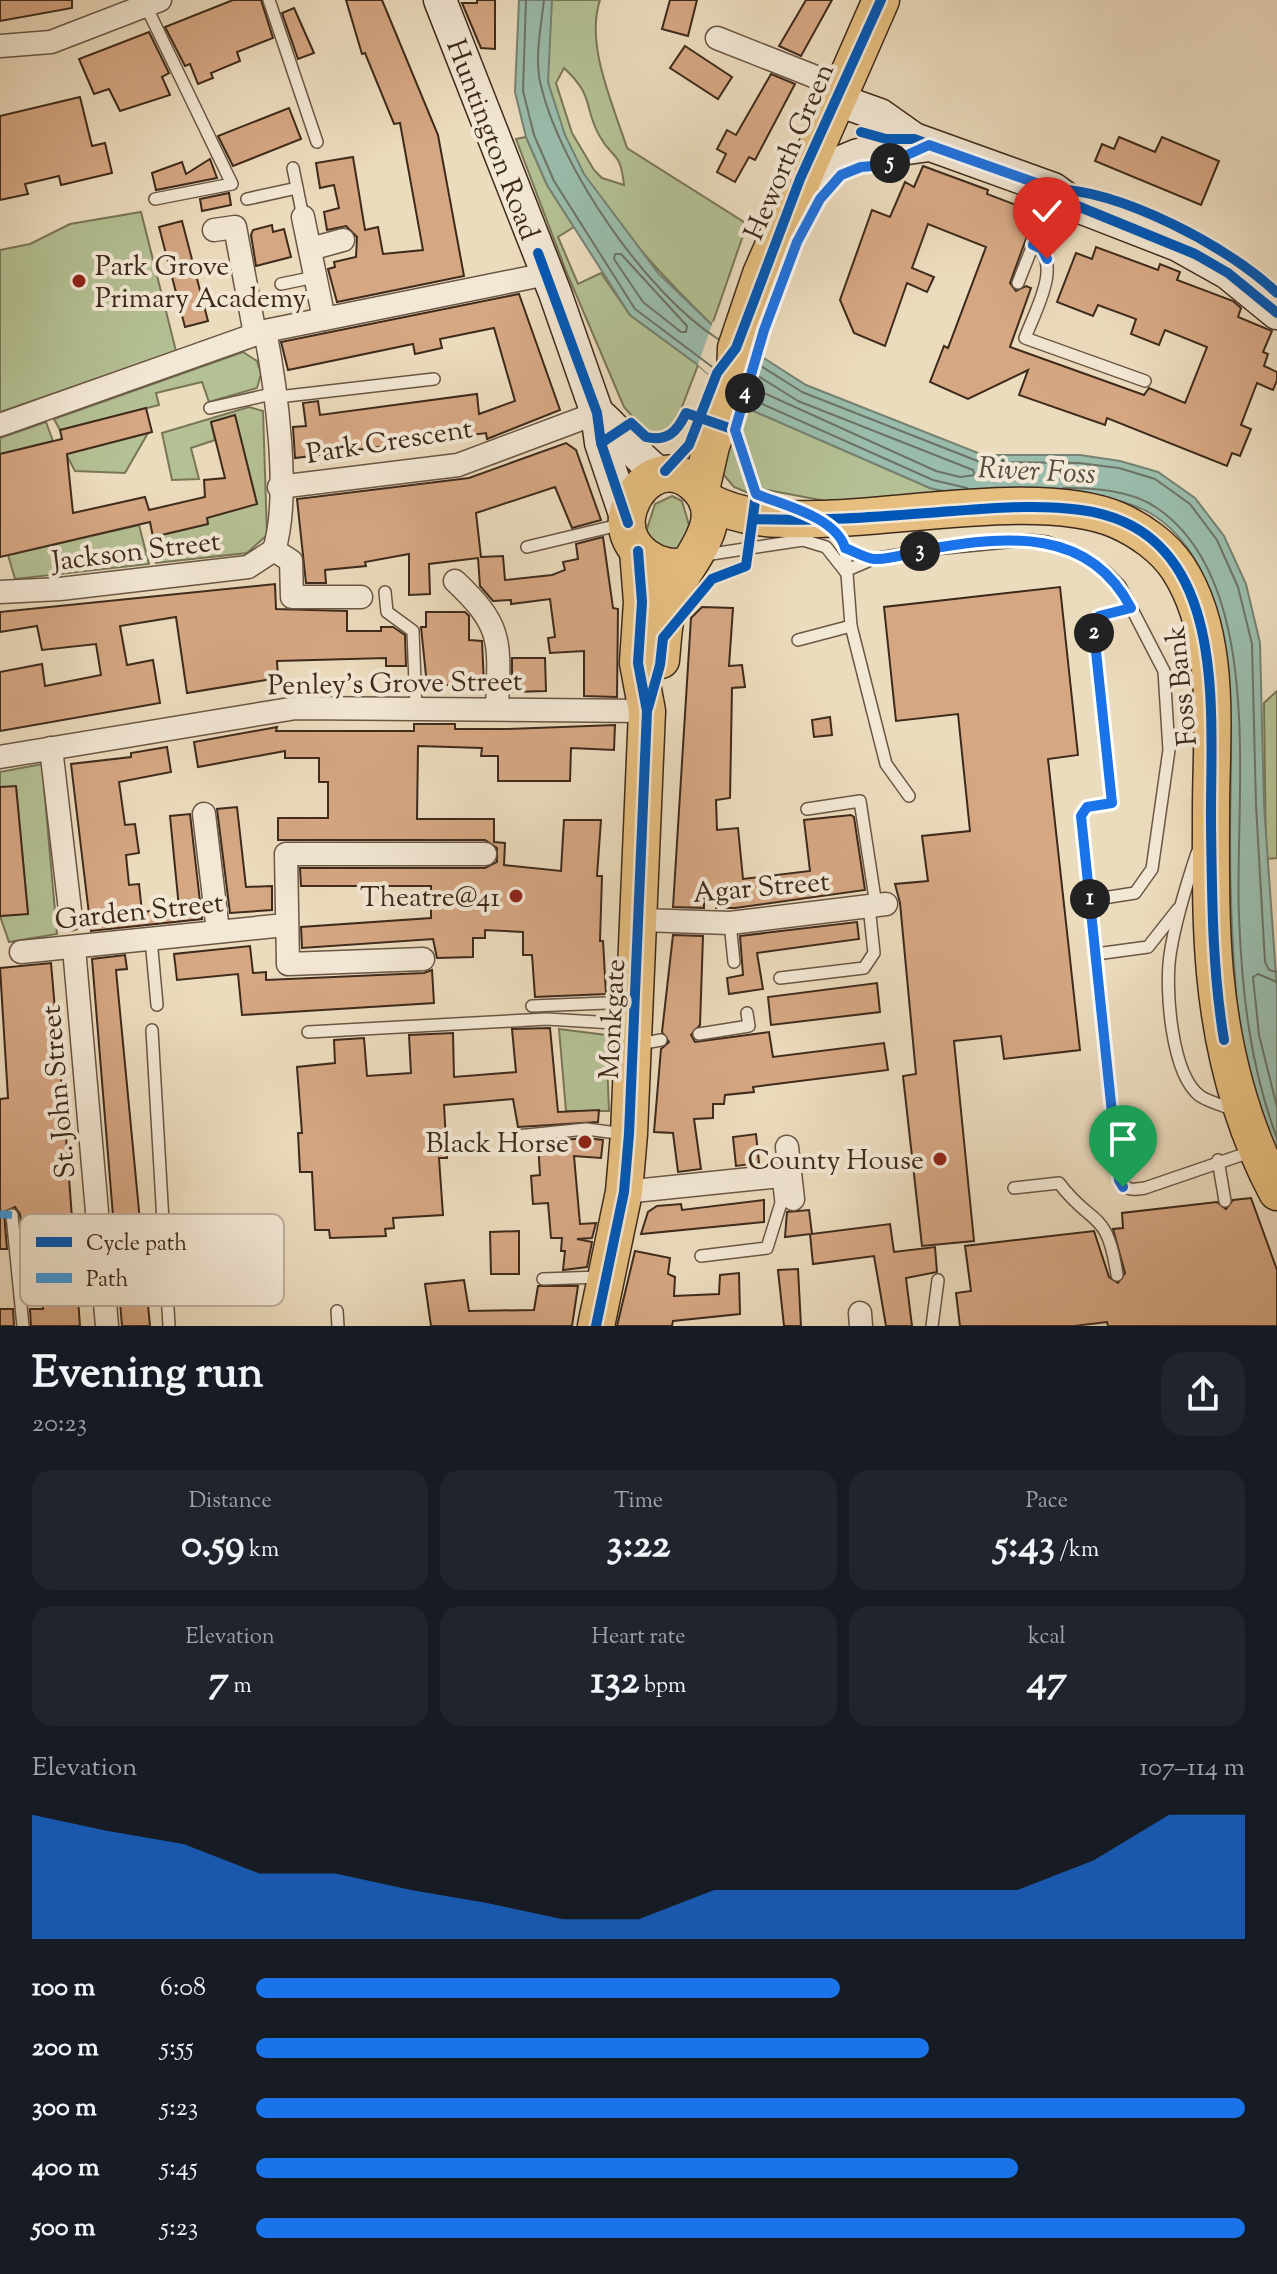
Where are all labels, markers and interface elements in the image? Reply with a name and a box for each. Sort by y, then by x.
street label: Huntington Road [434,34,548,247]
street label: Heworth Green [735,57,846,247]
pin: 5 [870,143,910,183]
text: 5 [886,147,894,179]
pin [1013,177,1081,259]
icon: check [1025,189,1069,233]
place label: Park Grove Primary Academy [95,248,306,320]
marker: Park Grove Primary Academy [70,272,88,290]
pin: 4 [725,373,765,413]
text: 4 [739,377,751,409]
street label: Park Crescent [303,410,476,476]
water label: River Foss [977,448,1097,497]
street label: Jackson Street [48,523,223,583]
pin: 3 [900,531,940,571]
text: 3 [916,535,924,567]
pin: 2 [1074,613,1114,653]
text: 2 [1089,617,1099,649]
street label: Foss Bank [1157,624,1209,748]
street label: Penley's Grove Street [267,663,523,707]
street label: Agar Street [691,863,832,915]
place label: Theatre@41 [360,879,500,919]
pin: 1 [1070,879,1110,919]
text: 1 [1086,883,1094,915]
street label: Garden Street [53,884,226,942]
marker: Theatre@41 [507,887,525,905]
street label: Monkgate [591,958,637,1081]
street label: St. John Street [32,1003,87,1180]
pin [1089,1105,1157,1187]
icon: arrive [1101,1117,1145,1161]
place label: Black Horse [425,1125,569,1165]
marker: Black Horse [576,1133,594,1151]
place label: County House [747,1142,924,1182]
marker: County House [931,1150,949,1168]
legend [20,1214,284,1306]
text: Cycle path [86,1229,187,1261]
text: Path [86,1265,129,1297]
text: Evening run [32,1344,264,1407]
button: share [1161,1352,1245,1436]
text: 20:23 [32,1406,87,1443]
text: Distance [189,1486,272,1518]
text: Time [614,1486,663,1518]
text: Pace [1026,1486,1068,1518]
text: 0.59 [181,1518,244,1575]
text: 3:22 [606,1518,670,1575]
text: 5:43 [994,1518,1055,1575]
text: km [244,1535,279,1567]
text: /km [1055,1535,1099,1567]
text: Elevation [186,1622,275,1654]
text: Heart rate [592,1622,685,1654]
text: kcal [1028,1622,1066,1654]
text: 7 [209,1654,229,1711]
text: 132 [591,1654,639,1711]
text: 47 [1027,1654,1067,1711]
text: m [229,1671,252,1703]
text: bpm [639,1671,686,1703]
text: Elevation [32,1750,137,1787]
text: 107–114 m [1140,1750,1245,1787]
text: 100 m [32,1970,95,2007]
text: 6:08 [160,1970,206,2007]
text: 200 m [32,2030,99,2067]
text: 5:55 [160,2030,194,2067]
text: 300 m [32,2090,97,2127]
text: 5:23 [160,2090,198,2127]
text: 400 m [32,2150,99,2187]
text: 5:45 [160,2150,198,2187]
text: 500 m [32,2210,95,2247]
text: 5:23 [160,2210,198,2247]

